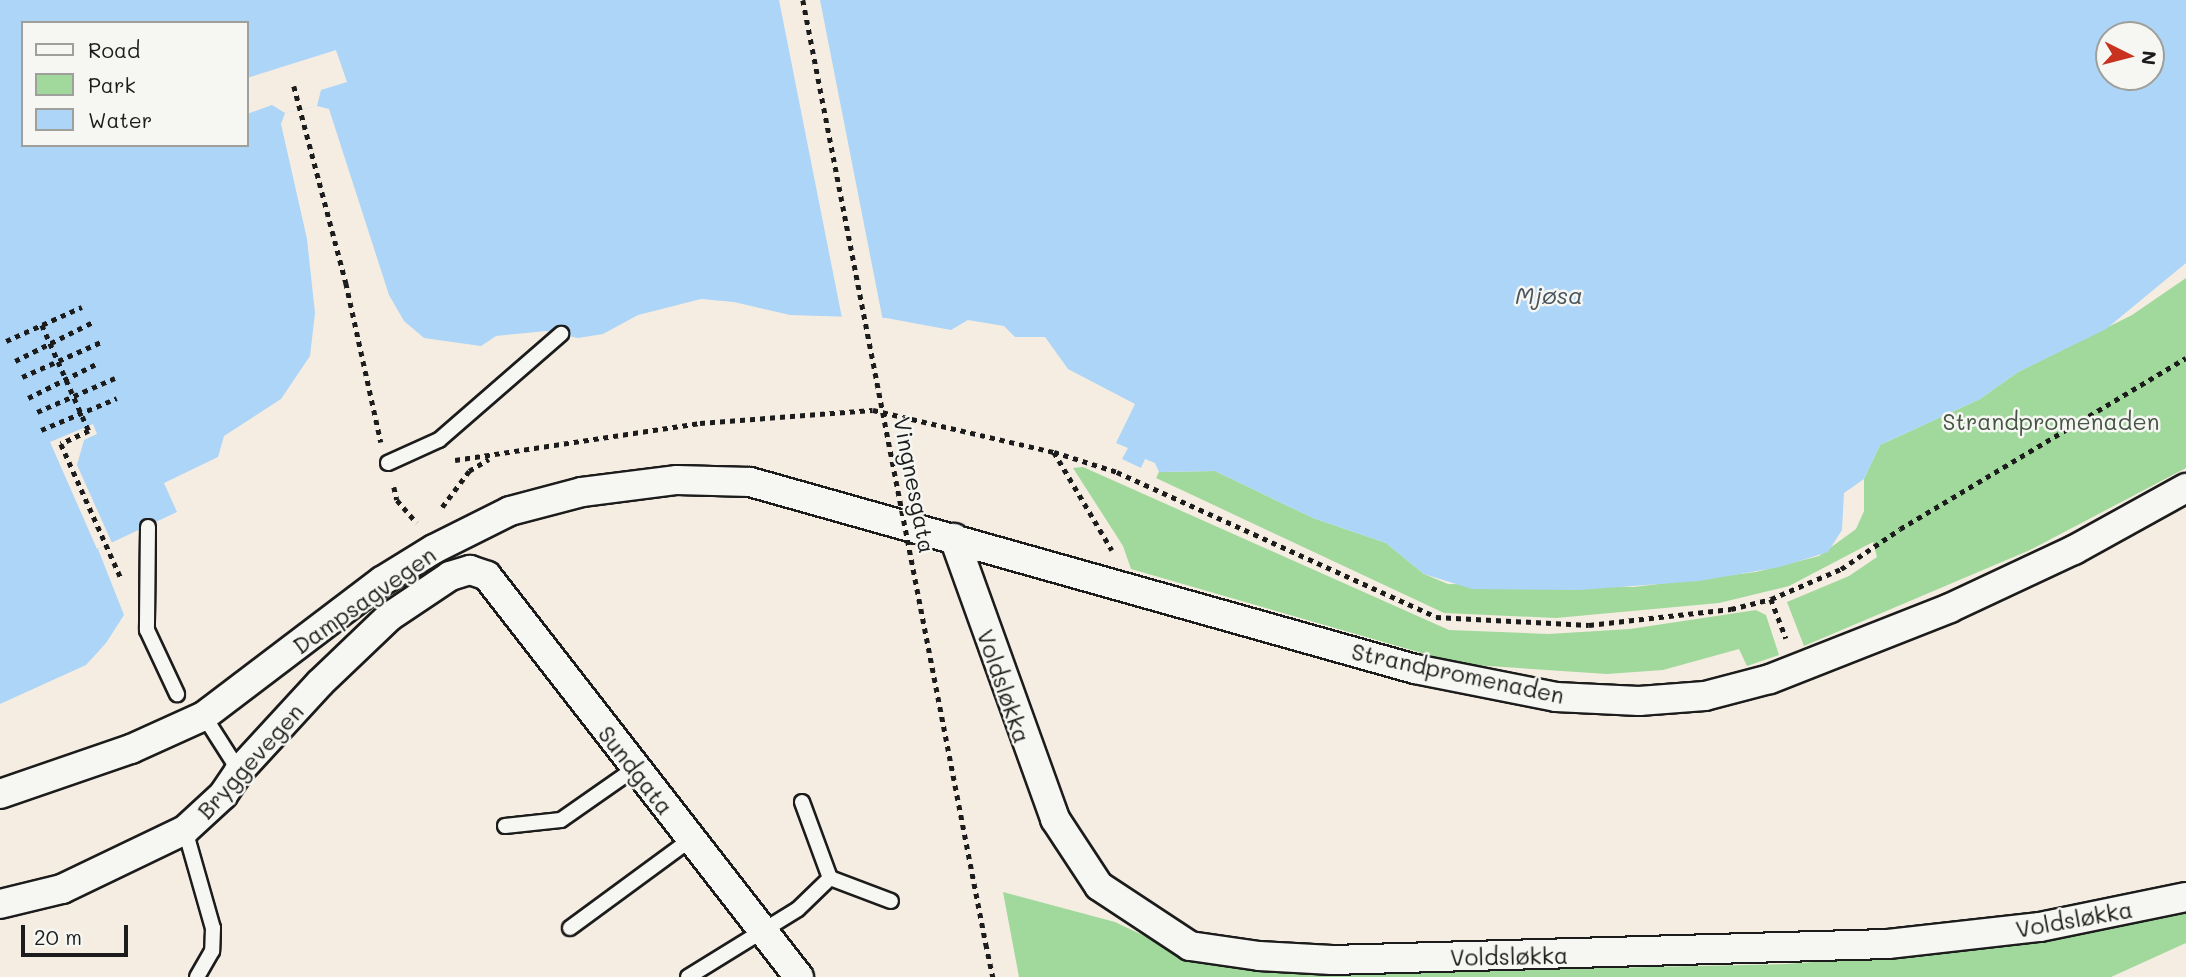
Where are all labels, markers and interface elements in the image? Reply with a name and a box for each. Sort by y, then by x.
legend [21,21,248,147]
north arrow [2095,21,2165,91]
text: Road [88,36,140,63]
text: N [2136,50,2163,67]
text: Park [88,71,136,98]
text: Water [88,106,152,133]
water label: Mjøsa [1515,281,1583,309]
park label: Strandpromenaden [1943,407,2159,435]
street label: Vingnesgata [888,415,942,555]
street label: Dampsagvegen [287,540,441,660]
street label: Voldsløkka [972,626,1036,746]
street label: Strandpromenaden [1349,637,1567,709]
street label: Bryggevegen [191,698,309,824]
street label: Sundgata [593,720,679,820]
street label: Voldsløkka [2013,895,2135,943]
scale bar [24,911,131,955]
text: 20 m [34,923,82,950]
street label: Voldsløkka [1450,941,1568,971]

